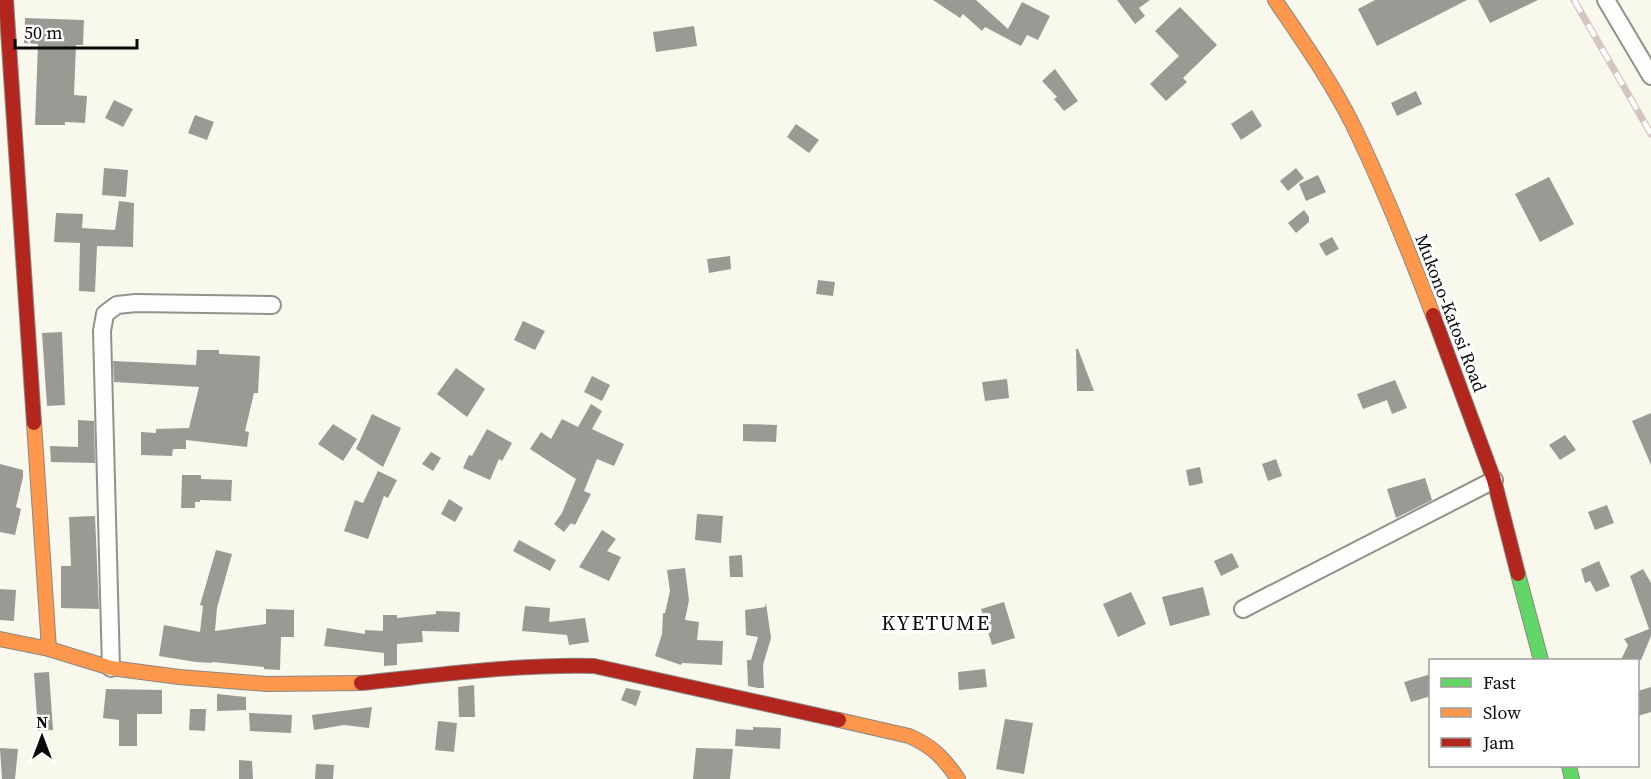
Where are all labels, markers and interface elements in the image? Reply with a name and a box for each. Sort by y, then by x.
scale bar [15,12,136,50]
text: 50 m [24,20,62,45]
street label: Mukono-Katosi Road [1409,230,1493,396]
district label: KYETUME [881,608,991,637]
legend [1429,659,1639,767]
text: Fast [1483,670,1516,695]
text: Slow [1483,700,1521,725]
north arrow [12,707,72,767]
text: N [36,711,48,733]
text: Jam [1482,730,1515,755]

